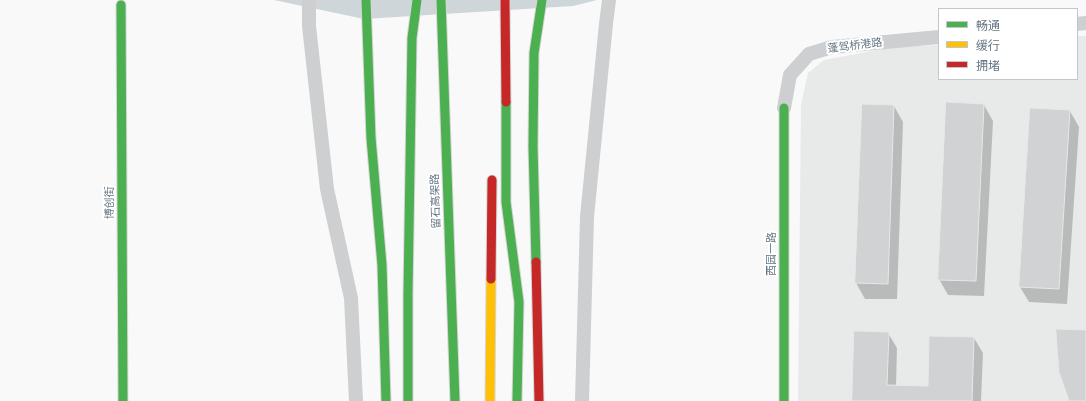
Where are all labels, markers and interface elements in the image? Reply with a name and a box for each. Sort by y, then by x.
legend [938,8,1078,80]
text: 畅通 [976,19,1000,33]
street label: 蓬驾桥港路 [827,36,883,56]
text: 缓行 [976,39,1000,53]
text: 拥堵 [976,59,1000,73]
street label: 留石高架路 [428,173,444,229]
street label: 博创街 [103,187,117,219]
street label: 西园一路 [765,232,779,276]

